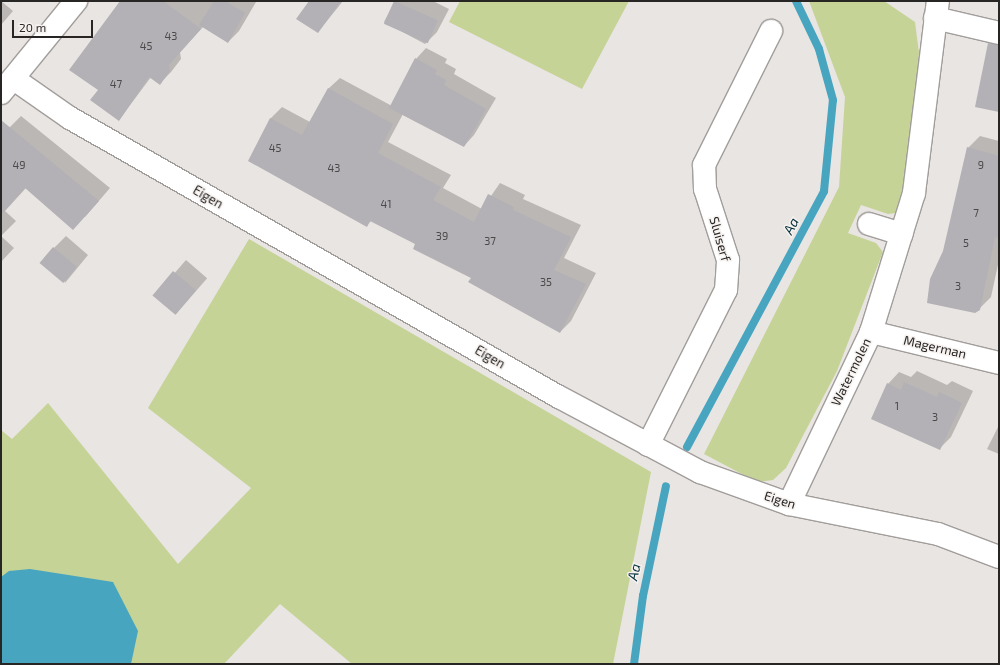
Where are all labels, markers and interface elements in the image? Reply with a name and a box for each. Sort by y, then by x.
scale bar [14,12,95,38]
text: 20 m [19,20,46,34]
house number: 43 [165,29,177,43]
house number: 45 [140,39,152,53]
house number: 47 [110,77,122,91]
house number: 45 [269,141,281,155]
house number: 49 [12,158,26,172]
house number: 9 [978,158,984,172]
house number: 43 [328,161,340,175]
street label: Eigen [190,182,226,212]
house number: 41 [380,197,392,211]
house number: 7 [973,206,979,220]
street label: Sluiserf [706,215,734,263]
water label: Aa [780,215,802,237]
house number: 39 [436,229,448,243]
house number: 37 [484,234,496,248]
house number: 5 [963,236,969,250]
house number: 35 [540,275,552,289]
house number: 3 [955,279,961,293]
street label: Magerman [902,332,968,362]
street label: Watermolen [828,335,874,409]
street label: Eigen [472,342,508,372]
house number: 1 [895,399,899,413]
house number: 3 [932,410,938,424]
street label: Eigen [762,488,798,512]
water label: Aa [624,562,644,582]

